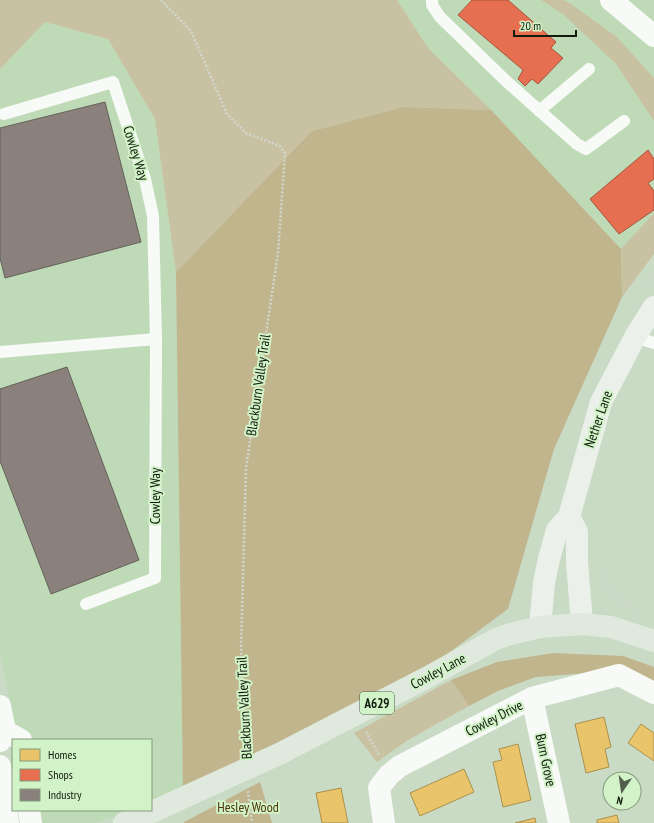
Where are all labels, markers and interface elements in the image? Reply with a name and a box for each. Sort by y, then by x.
scale bar [514,12,576,38]
text: 20 m [520,18,541,33]
street label: Cowley Way [119,123,153,183]
street label: Blackburn Valley Trail [242,332,274,437]
street label: Nether Lane [580,388,616,450]
street label: Cowley Way [146,467,164,524]
street label: Cowley Lane [407,649,469,693]
street label: Blackburn Valley Trail [232,656,256,760]
road number: A629 [360,692,394,714]
street label: Cowley Drive [462,696,526,740]
street label: Burn Grove [532,732,560,788]
legend [12,739,152,811]
text: Homes [48,747,76,762]
text: Shops [48,767,73,782]
north arrow [602,771,642,811]
text: Industry [48,787,82,802]
text: N [615,793,624,808]
park label: Hesley Wood [217,798,279,816]

